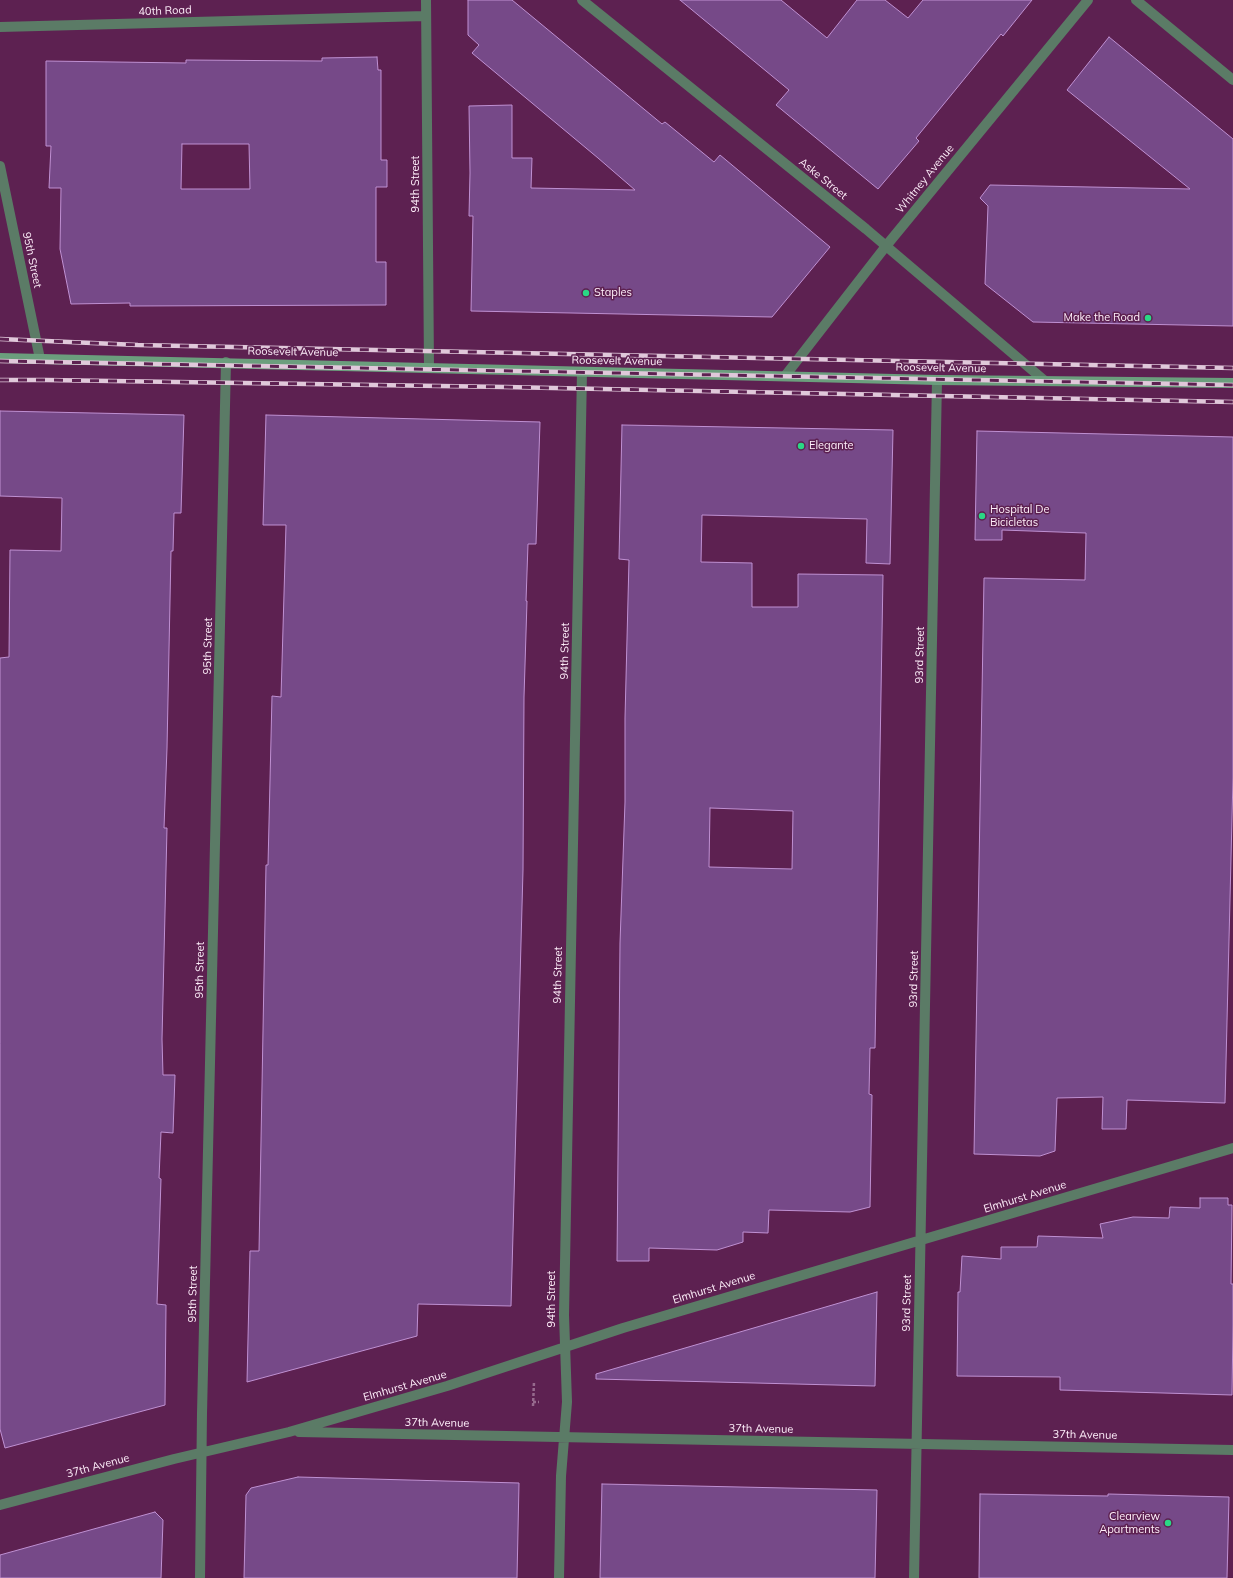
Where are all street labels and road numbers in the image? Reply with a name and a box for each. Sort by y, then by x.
street label: 40th Road [138,3,192,19]
street label: Whitney Avenue [893,142,957,216]
street label: 94th Street [409,156,423,212]
street label: Aske Street [796,156,850,202]
street label: 95th Street [20,231,44,289]
street label: Roosevelt Avenue [247,345,339,359]
street label: Roosevelt Avenue [571,354,663,368]
street label: Roosevelt Avenue [895,361,987,375]
street label: 95th Street [201,617,215,675]
street label: 94th Street [558,622,572,680]
street label: 93rd Street [913,626,927,684]
street label: 95th Street [193,941,207,999]
street label: 94th Street [551,946,565,1004]
street label: 93rd Street [907,950,921,1008]
street label: Elmhurst Avenue [982,1178,1068,1216]
street label: 95th Street [186,1265,200,1323]
street label: Elmhurst Avenue [671,1269,757,1307]
street label: 94th Street [545,1271,559,1327]
street label: 93rd Street [900,1274,914,1332]
street label: Elmhurst Avenue [362,1368,448,1404]
street label: 37th Avenue [405,1416,469,1430]
street label: 37th Avenue [729,1422,793,1436]
street label: 37th Avenue [1053,1428,1117,1442]
street label: 37th Avenue [65,1451,131,1481]

